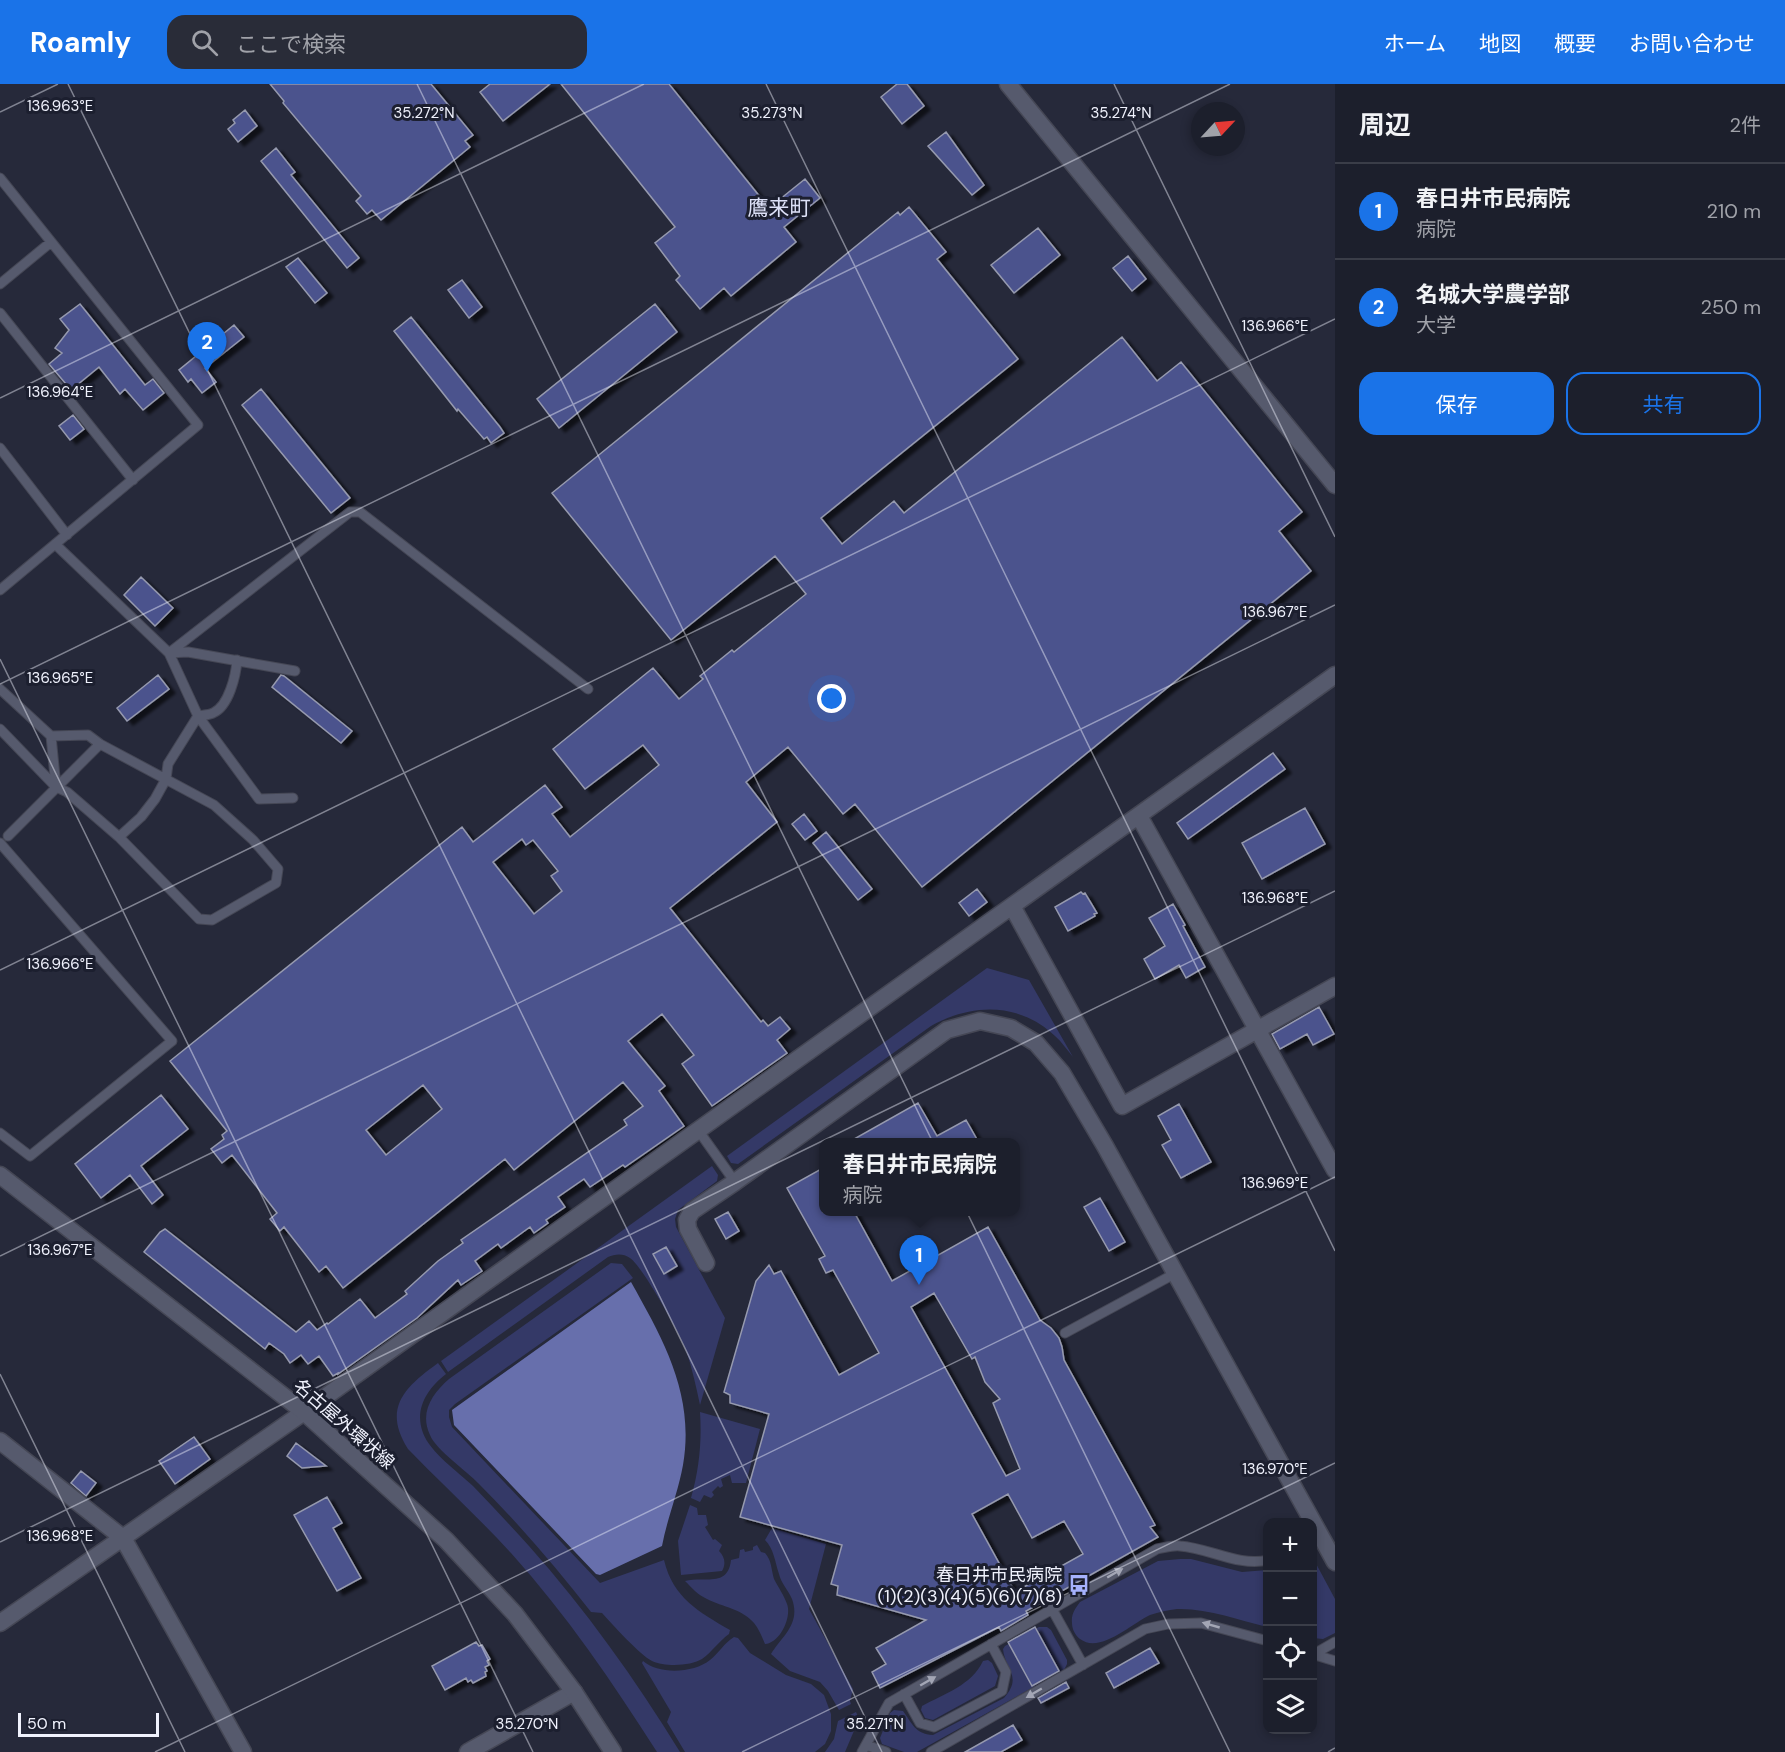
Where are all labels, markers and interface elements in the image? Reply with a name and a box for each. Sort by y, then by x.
search box [167,15,587,69]
text: Roamly [30,24,131,61]
icon: search [188,26,221,59]
text: ここで検索 [236,30,346,59]
text: ホーム [1384,30,1446,58]
text: 地図 [1479,30,1521,58]
text: 概要 [1554,30,1596,58]
text: お問い合わせ [1629,30,1755,58]
text: 136.963°E [27,96,93,116]
north arrow [1191,102,1245,156]
text: 35.272°N [393,103,455,123]
text: 35.273°N [741,103,803,123]
text: 35.274°N [1090,103,1152,123]
text: 周辺 [1359,108,1411,142]
text: 2件 [1729,112,1761,138]
text: 春日井市民病院 [1416,184,1570,213]
district label: 鷹来町 [748,194,811,222]
text: 1 [1375,198,1382,224]
text: 210 m [1706,198,1761,224]
text: 病院 [1416,216,1456,242]
text: 名城大学農学部 [1416,280,1570,309]
text: 2 [1373,294,1384,320]
text: 250 m [1700,294,1761,320]
text: 大学 [1416,312,1456,338]
text: 136.966°E [1242,316,1308,336]
pin: 2 [188,322,226,372]
button: 保存 [1359,372,1554,435]
button: 共有 [1566,372,1761,435]
text: 136.964°E [27,382,93,402]
text: 136.967°E [1243,602,1307,622]
text: 136.965°E [27,668,93,688]
your location [817,684,846,713]
text: 136.968°E [1242,888,1308,908]
text: 136.966°E [27,954,93,974]
popup [819,1138,1020,1216]
text: 春日井市民病院 [842,1150,997,1179]
text: 136.969°E [1242,1173,1308,1193]
text: 病院 [842,1182,882,1208]
pin: 1 [900,1236,938,1285]
text: 136.967°E [28,1240,92,1260]
street label: 名古屋外環状線 [289,1374,399,1474]
text: 136.970°E [1242,1459,1308,1479]
map controls [1263,1518,1317,1734]
button: + [1263,1518,1317,1572]
text: 136.968°E [27,1526,93,1546]
place label: 春日井市民病院 (1)(2)(3)(4)(5)(6)(7)(8) [877,1563,1062,1608]
one-way arrow [1107,1568,1124,1578]
button: − [1263,1572,1317,1626]
bus stop icon: 春日井市民病院 (1)(2)(3)(4)(5)(6)(7)(8) [1067,1573,1091,1597]
one-way arrow [1202,1620,1220,1630]
button: locate [1263,1626,1317,1680]
one-way arrow [920,1676,937,1686]
button: layers [1263,1680,1317,1734]
one-way arrow [1025,1688,1042,1698]
scale bar [18,1710,159,1738]
text: 50 m [27,1713,66,1734]
text: 35.270°N [496,1714,558,1734]
text: 35.271°N [846,1714,904,1734]

